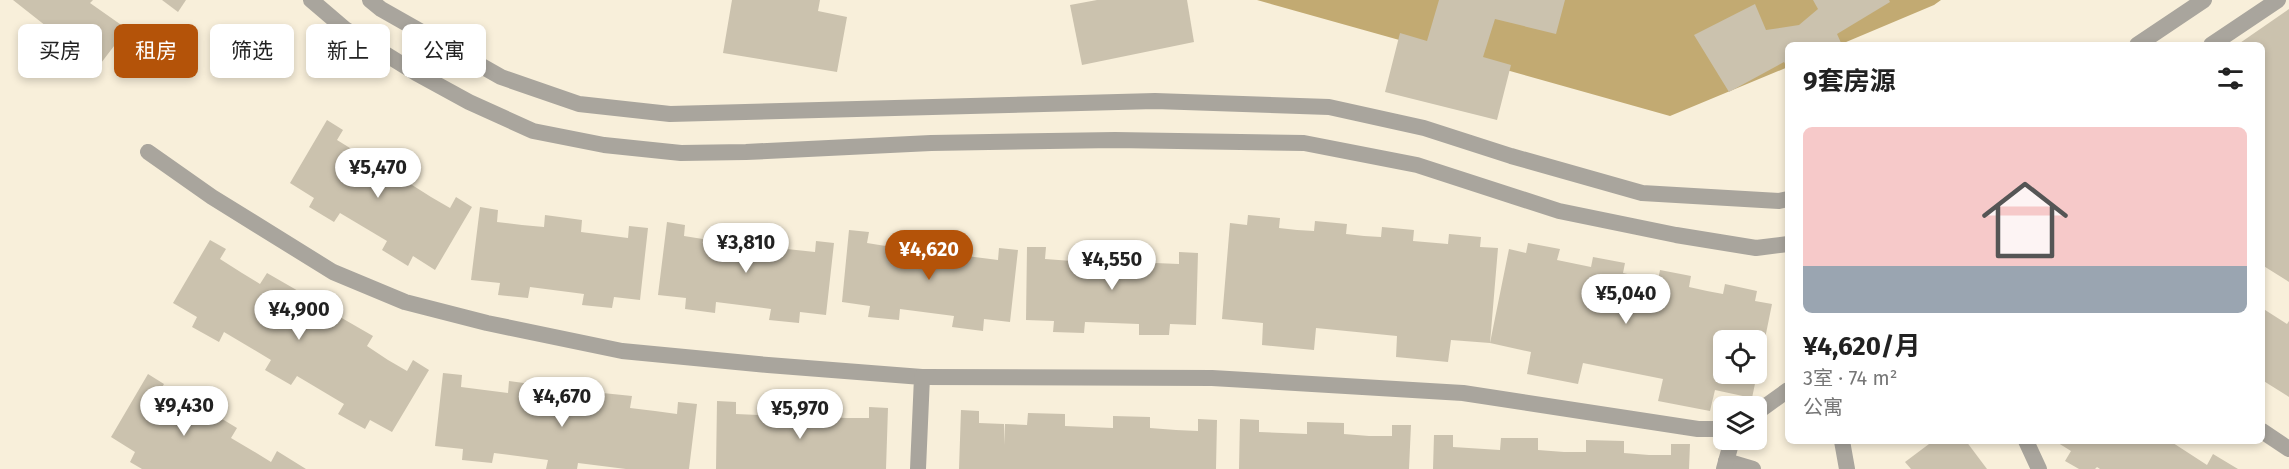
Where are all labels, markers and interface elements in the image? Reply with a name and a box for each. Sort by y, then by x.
chip: 买房 [18,24,102,78]
chip: 租房 [114,24,198,78]
chip: 筛选 [210,24,294,78]
chip: 新上 [306,24,390,78]
chip: 公寓 [402,24,486,78]
icon: filters [2214,62,2247,95]
text: 9套房源 [1803,66,1896,97]
pin: ¥5,470 [329,148,427,199]
text: ¥5,470 [349,155,407,179]
icon: home [1971,166,2079,274]
pin: ¥3,810 [697,223,795,274]
text: ¥3,810 [717,230,775,254]
pin: ¥4,620 [880,230,978,281]
text: ¥4,620 [899,237,959,261]
pin: ¥4,550 [1063,240,1161,291]
text: ¥4,550 [1082,247,1142,271]
pin: ¥5,040 [1577,274,1675,325]
text: ¥5,040 [1595,281,1657,305]
pin: ¥4,900 [250,290,348,341]
text: ¥4,900 [268,297,330,321]
map controls [1713,330,1767,450]
button: locate [1713,330,1767,384]
text: ¥4,620/月 [1803,331,1920,362]
text: 3室 · 74 m² [1803,366,1897,390]
pin: ¥4,670 [513,377,611,428]
text: ¥4,670 [533,384,591,408]
pin: ¥9,430 [135,386,233,437]
pin: ¥5,970 [751,389,849,440]
text: ¥9,430 [154,393,214,417]
text: 公寓 [1803,395,1843,419]
text: ¥5,970 [771,396,829,420]
button: layers [1713,396,1767,450]

